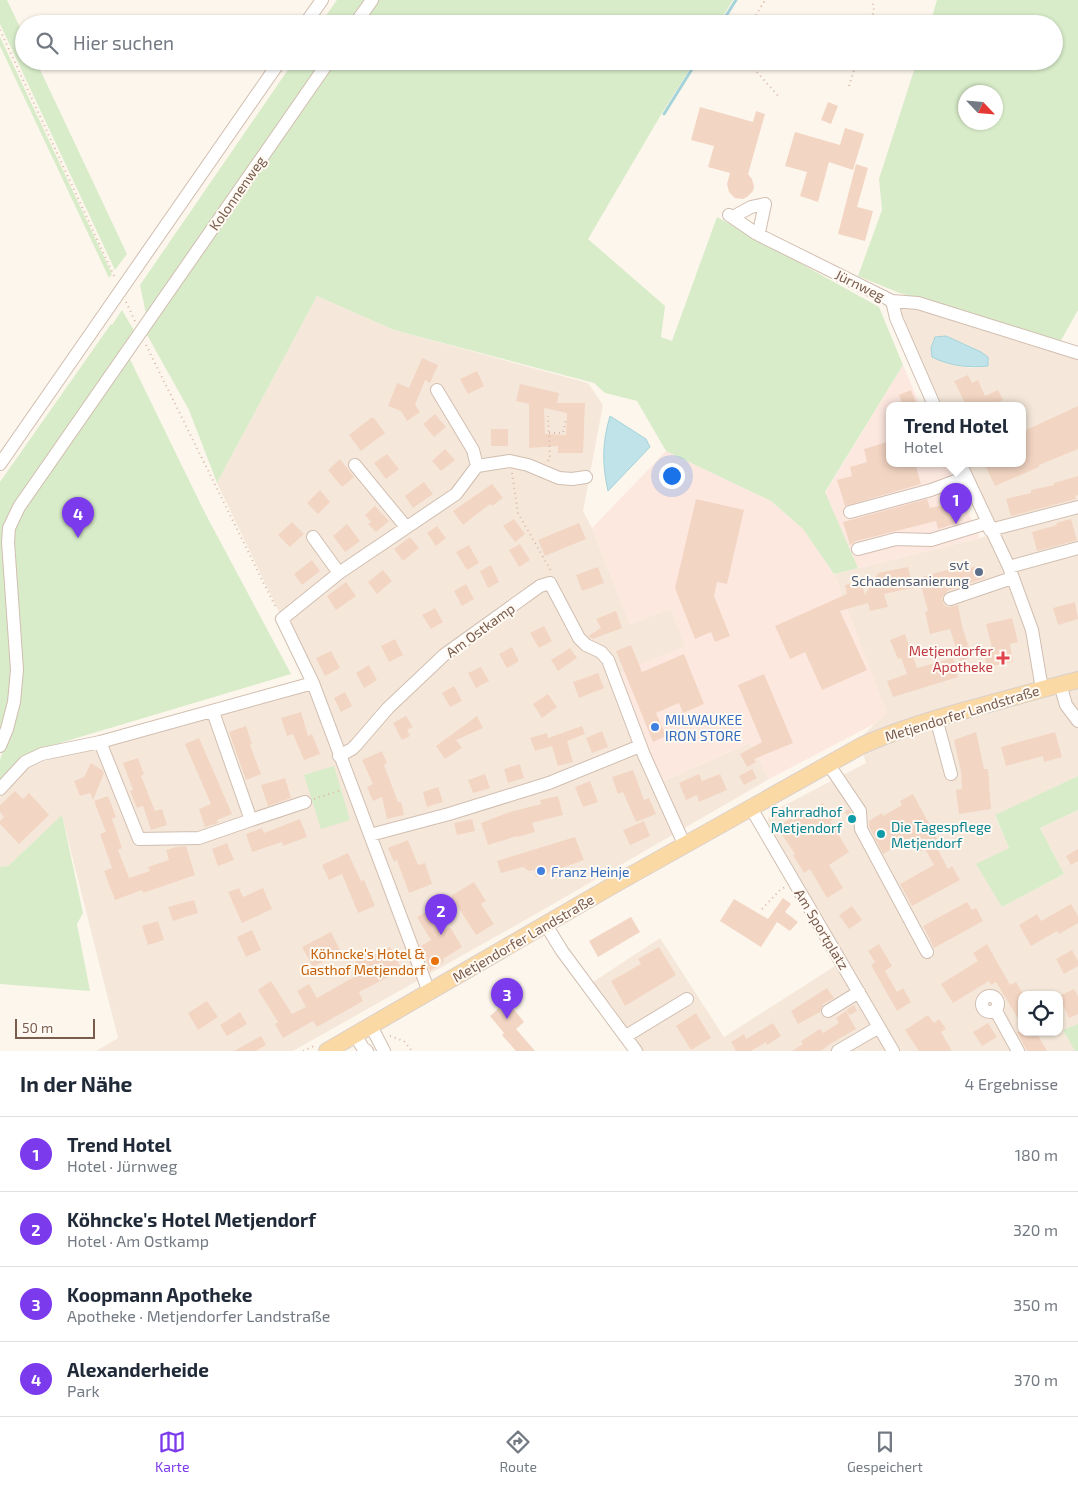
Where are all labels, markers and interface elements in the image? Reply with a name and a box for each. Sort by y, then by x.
search box [15,15,1063,70]
icon: search [33,29,61,57]
text: Hier suchen [73,31,174,54]
north arrow [958,85,1003,130]
street label: Kolonnenweg [205,152,269,233]
street label: Jürnweg [832,266,888,304]
popup [886,402,1026,467]
text: Trend Hotel [904,414,1008,437]
text: Hotel [904,437,943,456]
your location [659,463,685,489]
pin: 1 [940,483,972,524]
pin: 4 [62,497,94,538]
place label: svt Schadensanierung [851,556,969,589]
marker: svt Schadensanierung [973,566,985,578]
street label: Am Ostkamp [442,599,518,661]
place label: Metjendorfer Apotheke [909,642,993,675]
marker: Metjendorfer Apotheke [997,652,1009,664]
street label: Metjendorfer Landstraße [883,681,1041,745]
place label: MILWAUKEE IRON STORE [665,711,742,744]
marker: MILWAUKEE IRON STORE [649,721,661,733]
place label: Fahrradhof Metjendorf [771,803,843,836]
marker: Fahrradhof Metjendorf [846,813,858,825]
place label: Die Tagespflege Metjendorf [891,818,991,851]
marker: Die Tagespflege Metjendorf [875,828,887,840]
place label: Franz Heinje [551,863,630,880]
marker: Franz Heinje [535,865,547,877]
street label: Am Sportplatz [791,885,853,973]
street label: Metjendorfer Landstraße [449,890,597,986]
pin: 2 [425,894,457,935]
place label: Köhncke's Hotel & Gasthof Metjendorf [301,945,426,978]
marker: Köhncke's Hotel & Gasthof Metjendorf [429,955,441,967]
pin: 3 [491,978,523,1019]
map controls [1018,991,1063,1036]
button: locate [1018,991,1063,1036]
scale bar [15,1016,95,1039]
text: 50 m [22,1019,53,1036]
text: In der Nähe [20,1071,132,1096]
text: 4 Ergebnisse [965,1074,1058,1093]
text: Trend Hotel [67,1133,172,1156]
text: 1 [33,1145,39,1164]
text: 180 m [1015,1145,1058,1164]
text: Hotel · Jürnweg [67,1156,177,1175]
text: Köhncke's Hotel Metjendorf [67,1208,316,1231]
text: 2 [31,1220,41,1239]
text: 320 m [1013,1220,1058,1239]
text: Hotel · Am Ostkamp [67,1231,209,1250]
text: Koopmann Apotheke [67,1283,253,1306]
text: 3 [31,1295,41,1314]
text: 350 m [1013,1295,1058,1314]
text: Apotheke · Metjendorfer Landstraße [67,1306,330,1325]
text: Alexanderheide [67,1358,209,1381]
text: 4 [31,1370,41,1389]
text: 370 m [1014,1370,1058,1389]
text: Park [67,1381,100,1400]
tab: Karte [155,1428,189,1475]
tab: Route [500,1428,537,1475]
tab: Gespeichert [847,1428,923,1475]

